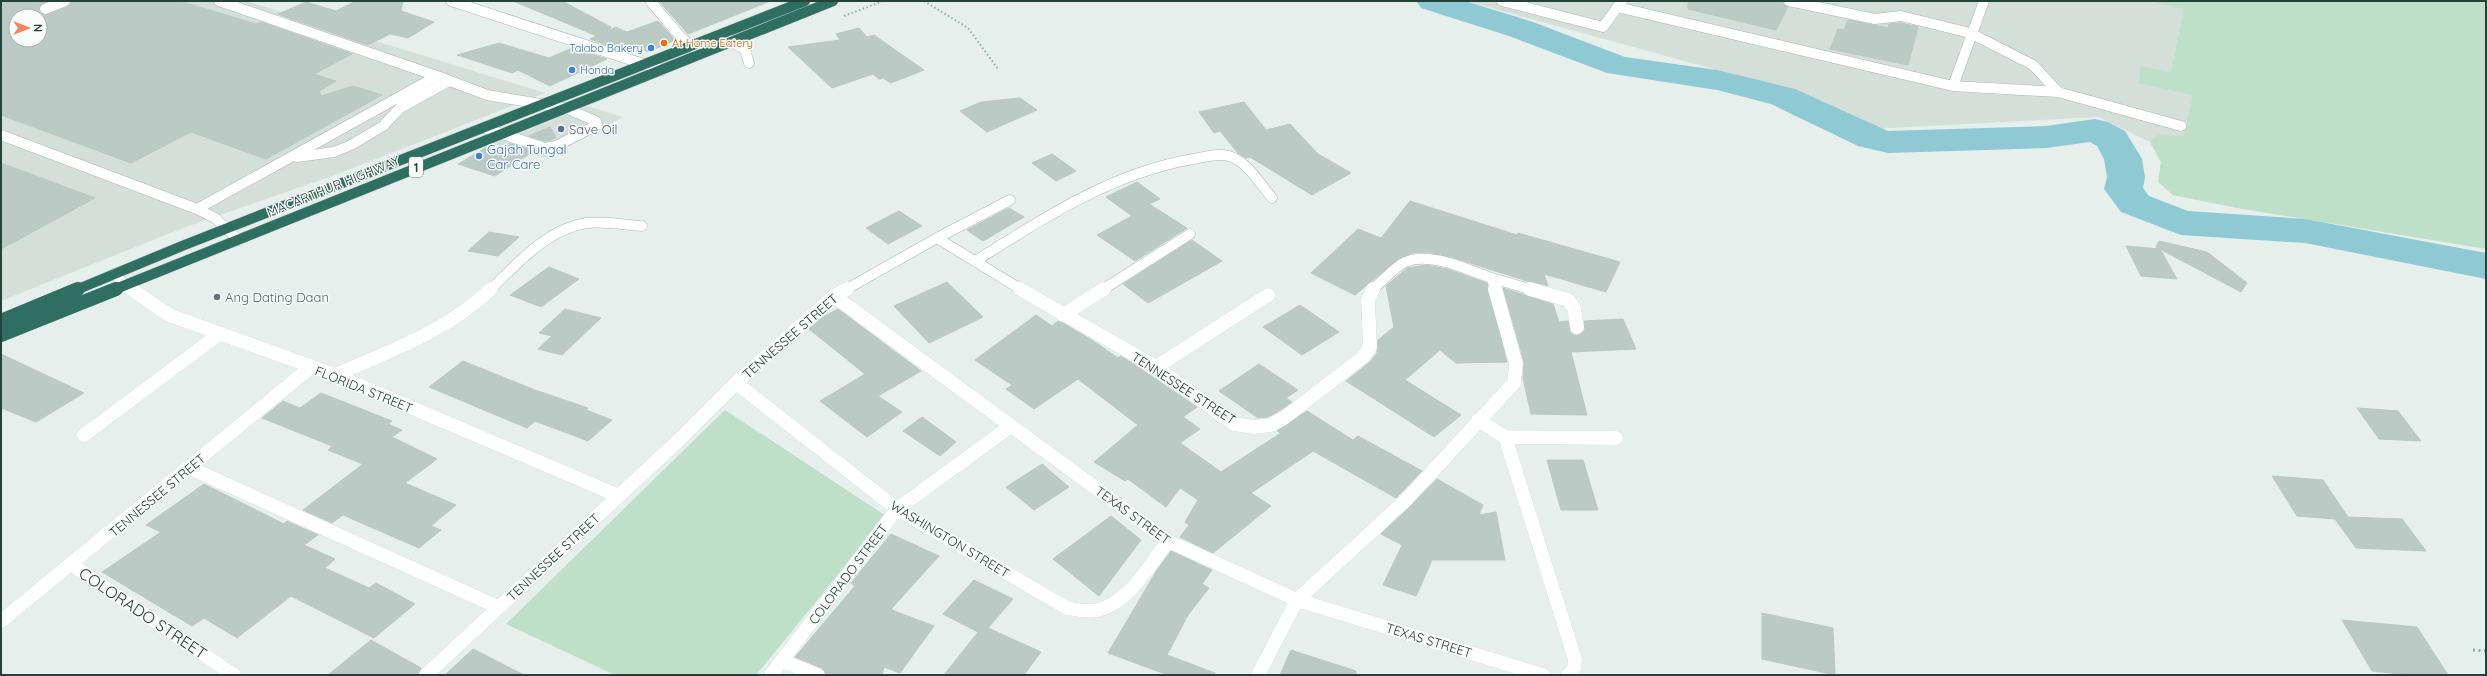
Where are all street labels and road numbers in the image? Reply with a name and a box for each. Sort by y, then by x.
street label: MACARTHUR HIGHWAY [264,152,402,220]
road number: 1 [409,157,423,177]
street label: TENNESSEE STREET [739,290,841,382]
street label: TENNESSEE STREET [1129,348,1239,428]
street label: FLORIDA STREET [313,362,415,416]
street label: TENNESSEE STREET [106,450,209,540]
street label: TEXAS STREET [1092,482,1174,548]
street label: WASHINGTON STREET [888,497,1012,581]
street label: TENNESSEE STREET [503,510,603,604]
street label: COLORADO STREET [805,520,891,627]
street label: COLORADO STREET [75,563,211,663]
street label: TEXAS STREET [1384,619,1474,661]

